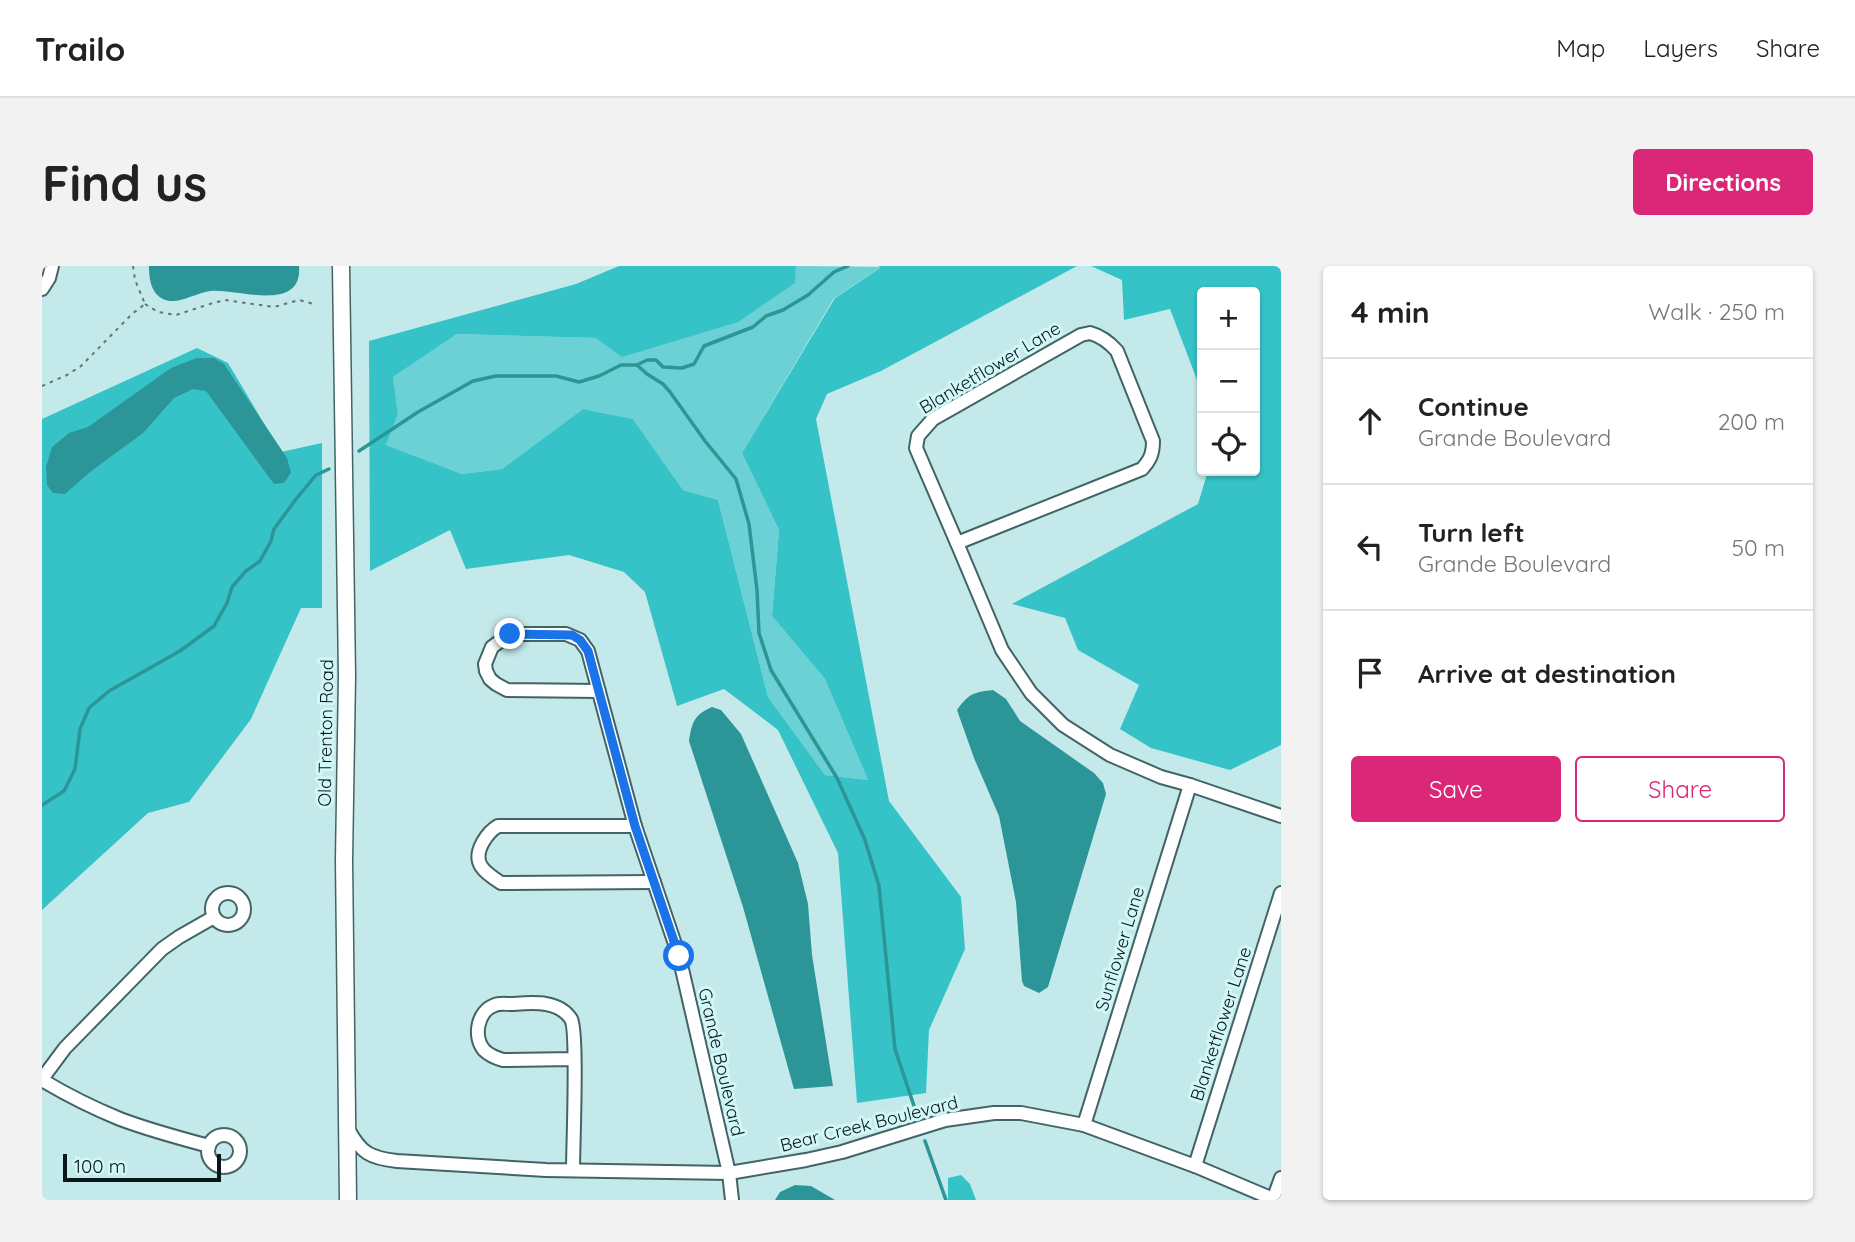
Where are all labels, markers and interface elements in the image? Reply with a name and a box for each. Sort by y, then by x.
text: Trailo [35,28,125,69]
text: Map [1556,33,1605,63]
text: Layers [1643,33,1718,63]
text: Share [1756,33,1820,63]
button: Directions [1633,149,1813,215]
text: Find us [42,152,207,213]
map controls [1197,287,1260,476]
button: + [1197,287,1260,350]
text: 4 min [1351,293,1430,331]
text: Walk · 250 m [1648,297,1785,326]
street label: Blanketflower Lane [915,316,1065,419]
button: − [1197,350,1260,413]
text: Continue [1418,390,1529,423]
icon: ahead [1351,402,1389,440]
text: 200 m [1718,407,1785,436]
button: locate [1197,413,1260,476]
text: Grande Boulevard [1418,423,1611,452]
text: Turn left [1418,516,1525,549]
icon: left [1351,528,1389,566]
text: 50 m [1732,533,1785,562]
text: Grande Boulevard [1418,549,1611,578]
route end [494,618,525,649]
icon: arrive [1351,654,1389,692]
text: Arrive at destination [1418,657,1676,690]
street label: Old Trenton Road [313,659,338,807]
button: Save [1351,756,1561,822]
button: Share [1575,756,1785,822]
street label: Sunflower Lane [1090,884,1149,1014]
route start [663,940,694,971]
street label: Blanketflower Lane [1185,944,1256,1104]
street label: Grande Boulevard [693,986,750,1138]
street label: Bear Creek Boulevard [778,1090,960,1157]
scale bar [63,1151,220,1183]
text: 100 m [74,1154,126,1178]

